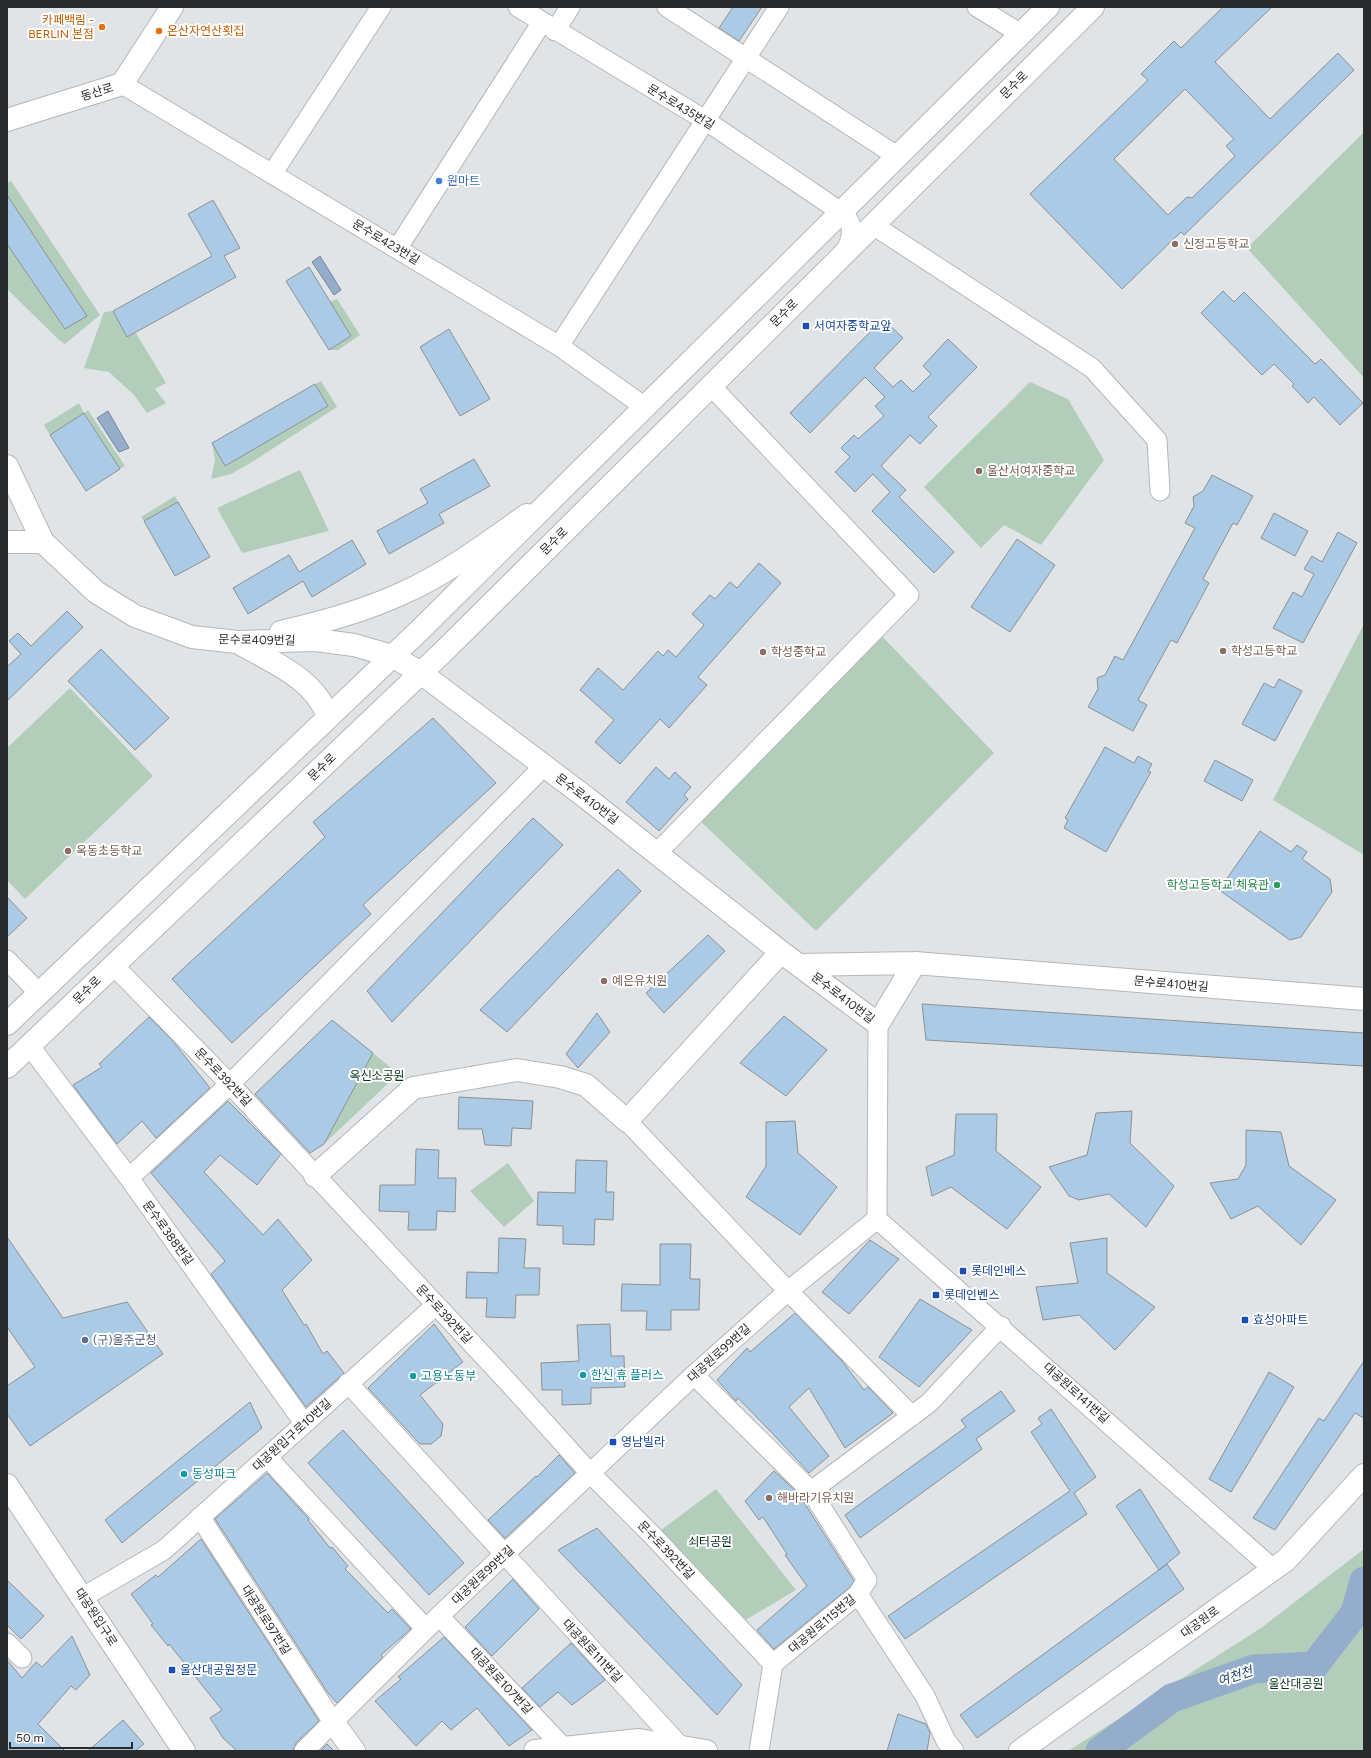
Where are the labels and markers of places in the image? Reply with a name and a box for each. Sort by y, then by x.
place label: 카페백림 - BERLIN 본점 [28,13,94,41]
marker: 카페백림 - BERLIN 본점 [97,22,107,32]
place label: 온산자연산횟집 [167,24,244,38]
marker: 온산자연산횟집 [154,26,164,36]
place label: 원마트 [447,174,480,188]
marker: 원마트 [434,176,444,186]
place label: 신정고등학교 [1183,237,1249,251]
marker: 신정고등학교 [1170,239,1180,249]
place label: 서여자중학교앞 [814,319,891,333]
marker: 서여자중학교앞 [801,321,811,331]
place label: 울산서여자중학교 [987,464,1075,478]
marker: 울산서여자중학교 [974,466,984,476]
place label: 학성고등학교 [1231,644,1297,658]
place label: 학성중학교 [771,645,826,659]
marker: 학성고등학교 [1218,646,1228,656]
marker: 학성중학교 [758,647,768,657]
place label: 옥동초등학교 [76,844,142,858]
marker: 옥동초등학교 [63,846,73,856]
place label: 학성고등학교 체육관 [1167,878,1269,892]
marker: 학성고등학교 체육관 [1272,880,1282,890]
place label: 예은유치원 [612,974,667,988]
marker: 예은유치원 [599,976,609,986]
place label: 롯데인베스 [971,1264,1026,1278]
marker: 롯데인베스 [958,1266,968,1276]
place label: 롯데인벤스 [944,1288,999,1302]
marker: 롯데인벤스 [931,1290,941,1300]
place label: 효성아파트 [1253,1313,1308,1327]
marker: 효성아파트 [1240,1315,1250,1325]
place label: (구)울주군청 [93,1333,157,1347]
marker: (구)울주군청 [80,1335,90,1345]
place label: 한신 휴 플러스 [591,1368,663,1382]
place label: 고용노동부 [421,1369,476,1383]
marker: 한신 휴 플러스 [578,1370,588,1380]
marker: 고용노동부 [408,1371,418,1381]
place label: 영남빌라 [621,1435,665,1449]
marker: 영남빌라 [608,1437,618,1447]
place label: 동성파크 [192,1467,236,1481]
marker: 동성파크 [179,1469,189,1479]
place label: 해바라기유치원 [777,1491,854,1505]
marker: 해바라기유치원 [764,1493,774,1503]
place label: 울산대공원정문 [180,1663,257,1677]
marker: 울산대공원정문 [167,1665,177,1675]

